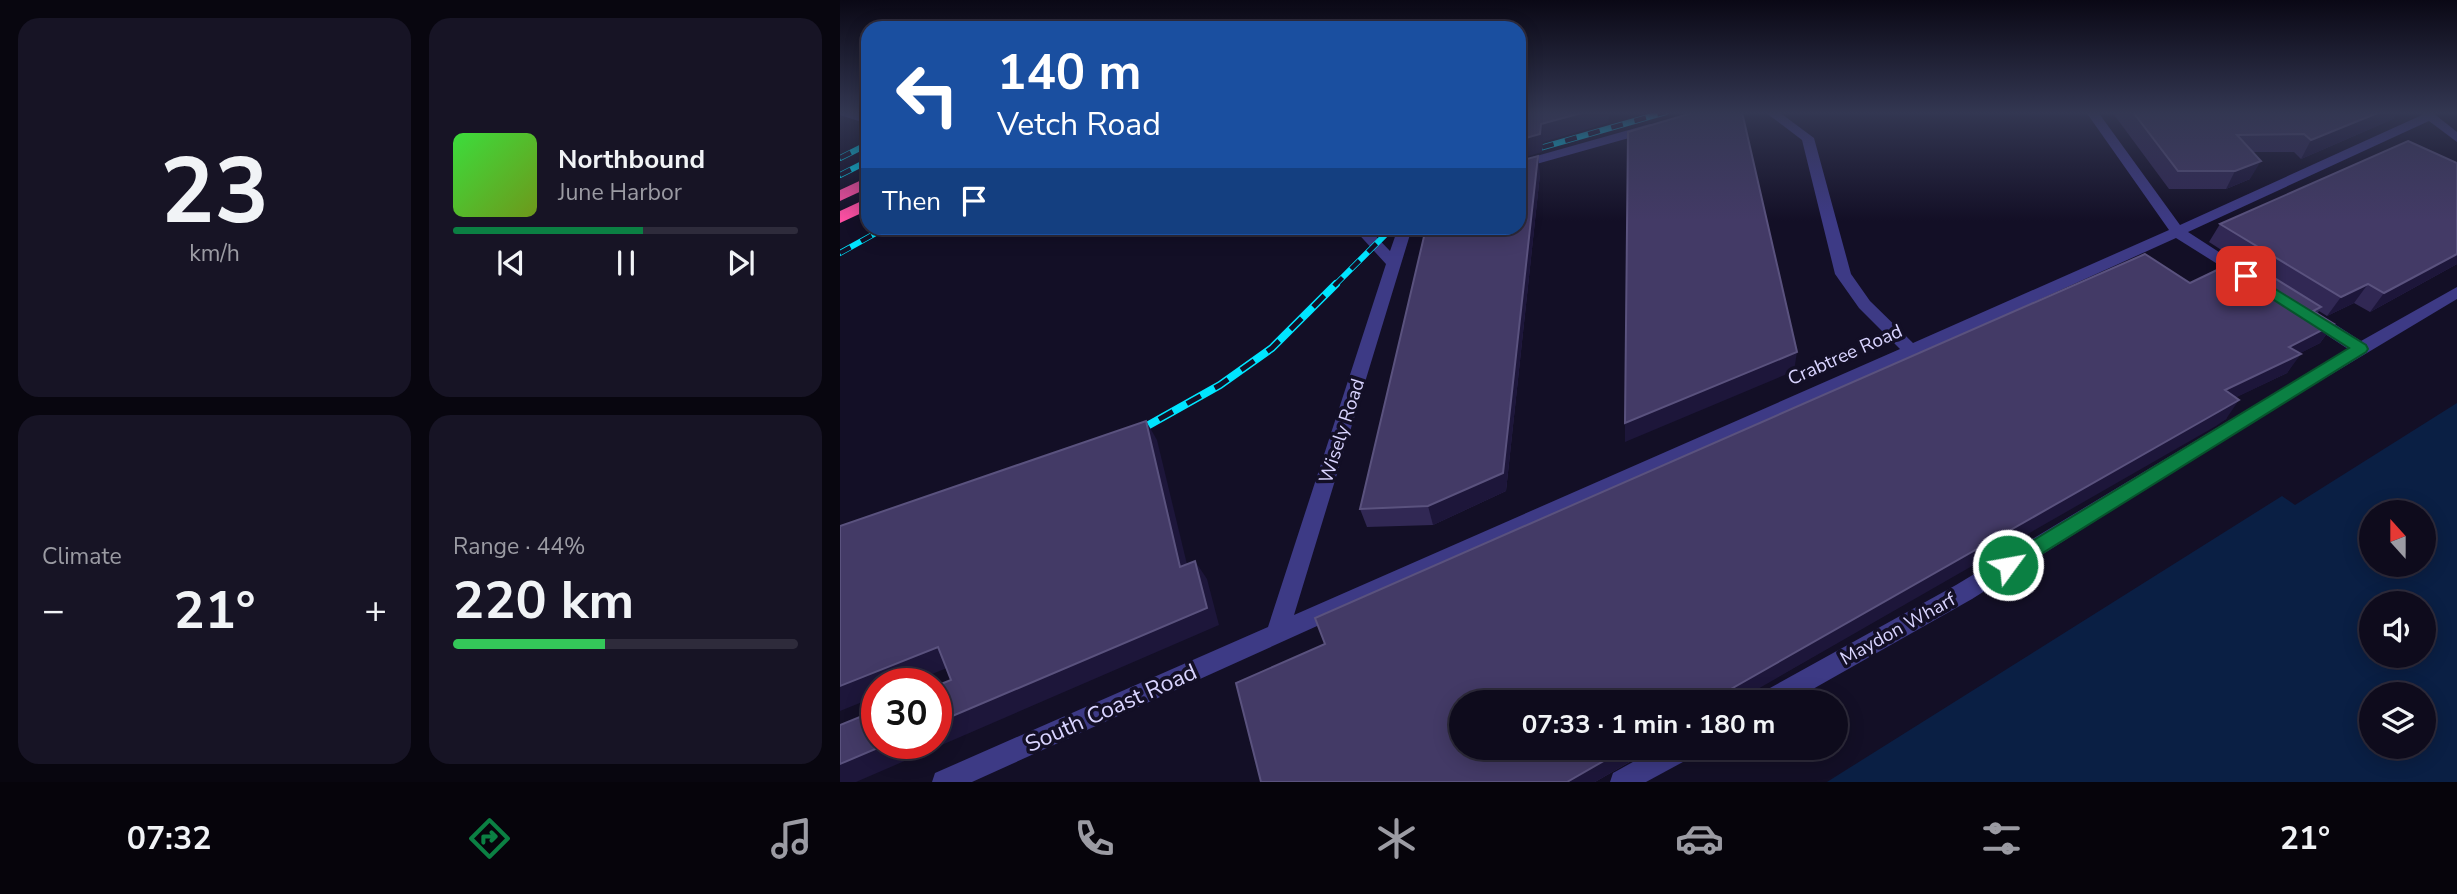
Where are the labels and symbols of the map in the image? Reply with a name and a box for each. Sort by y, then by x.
pin [2216,246,2276,306]
street label: Crabtree Road [1783,318,1907,392]
street label: Wisely Road [1313,375,1371,487]
north arrow [2359,500,2436,578]
position arrow [1971,528,2045,602]
street label: Maydon Wharf [1835,586,1961,672]
street label: South Coast Road [1020,656,1202,760]
speed limit sign: 30 [861,668,952,759]

